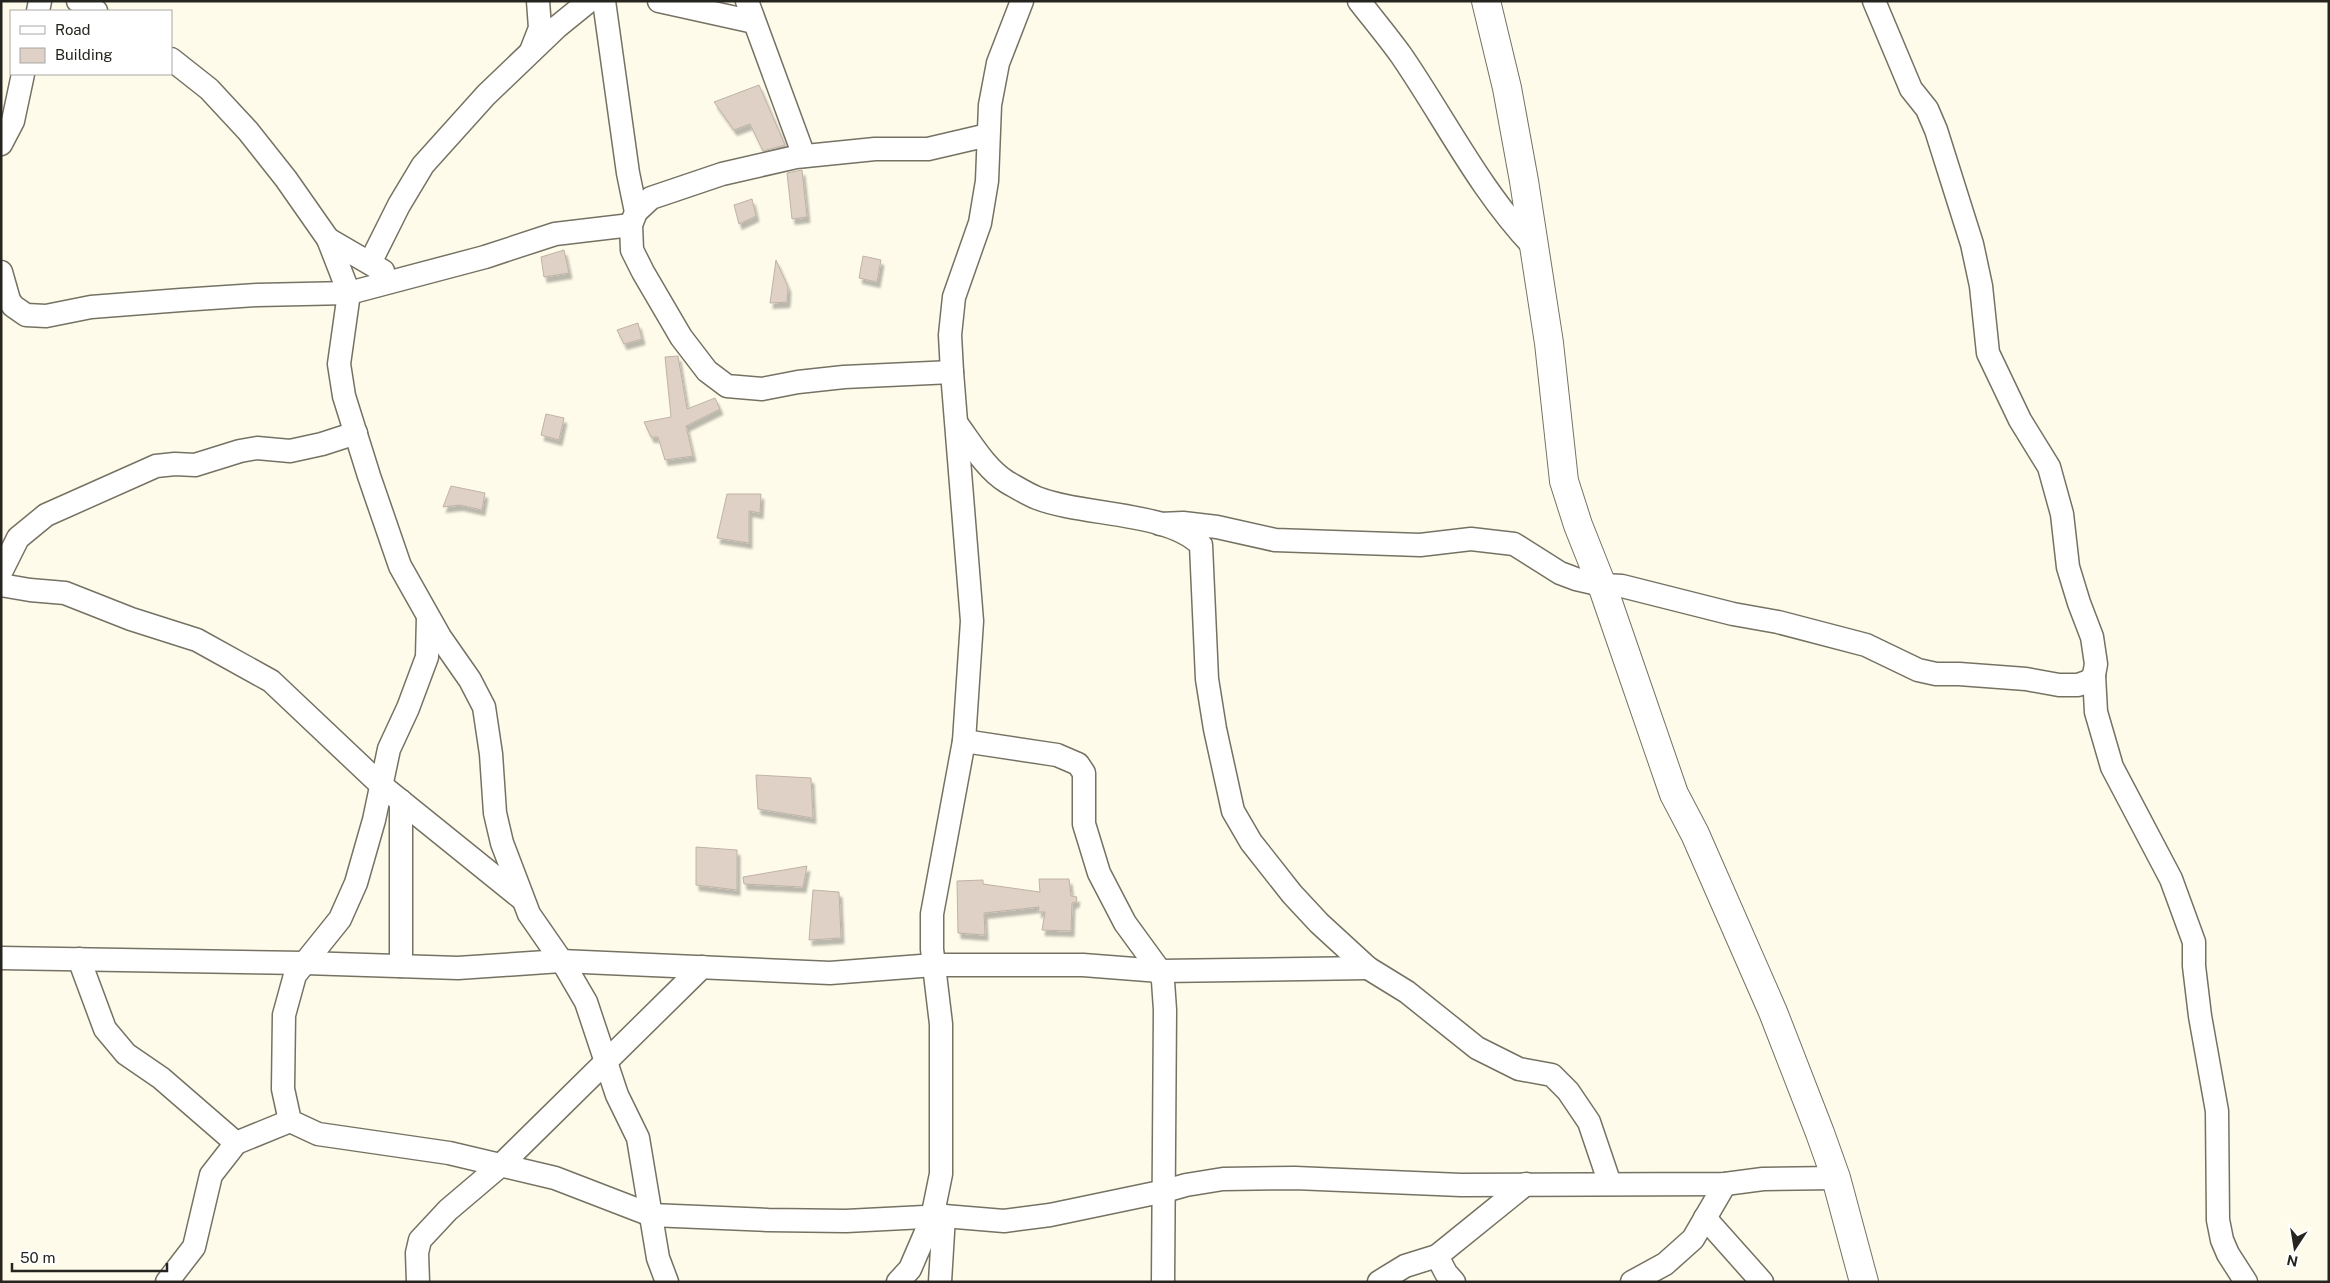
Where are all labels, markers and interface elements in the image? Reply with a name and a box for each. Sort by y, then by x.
legend [10,10,172,75]
text: Road [55,21,91,38]
text: Building [55,46,113,63]
north arrow [2270,1223,2320,1273]
scale bar [12,1240,168,1272]
text: 50 m [20,1249,55,1266]
text: N [2285,1252,2299,1270]

